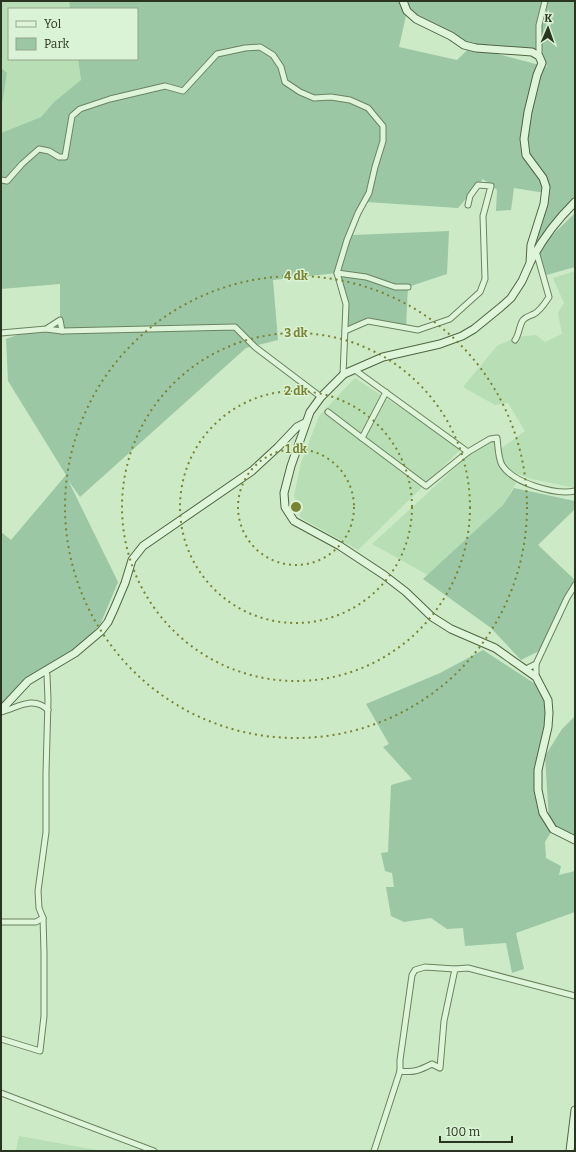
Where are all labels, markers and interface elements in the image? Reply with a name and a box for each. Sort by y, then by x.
legend [8,8,138,60]
north arrow [528,8,568,48]
text: K [544,12,553,25]
text: Yol [44,17,62,31]
text: Park [44,37,70,51]
text: 4 dk [284,269,309,283]
text: 3 dk [284,326,309,340]
text: 2 dk [284,384,309,398]
text: 1 dk [285,442,308,456]
centre of rings [289,500,303,514]
scale bar [440,1118,512,1144]
text: 100 m [446,1125,481,1139]

